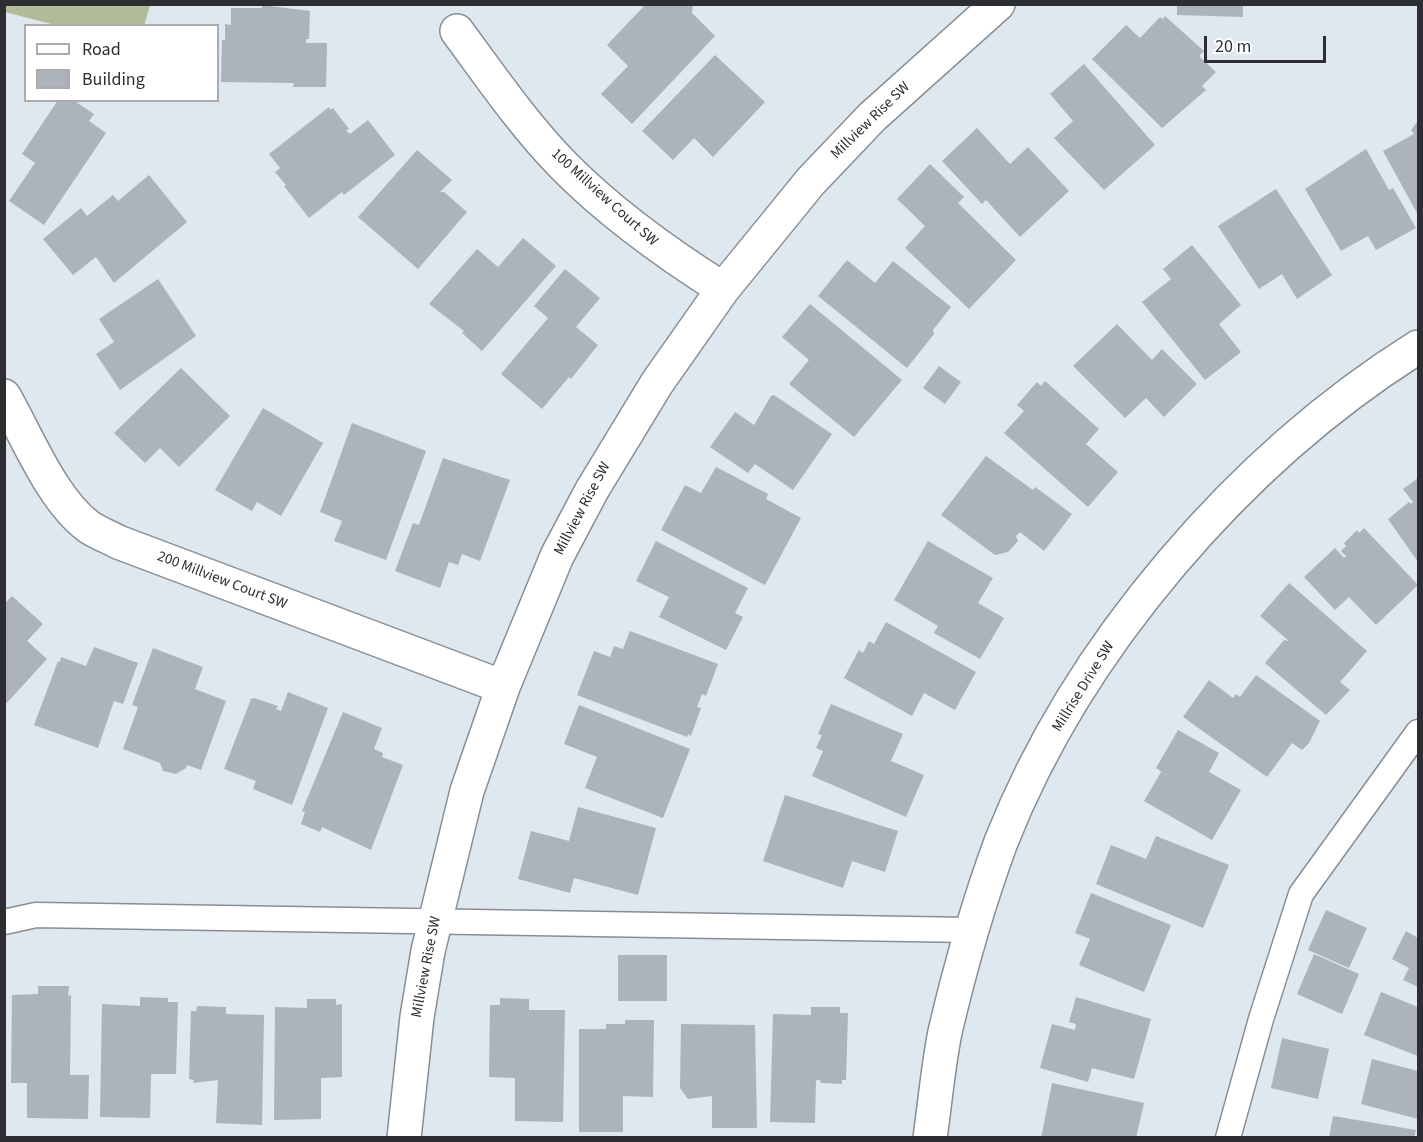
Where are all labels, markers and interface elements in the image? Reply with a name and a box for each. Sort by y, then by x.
legend [24,24,219,102]
scale bar [1207,24,1328,62]
text: 20 m [1215,34,1251,59]
text: Road [82,37,121,62]
text: Building [82,67,145,92]
street label: Millview Rise SW [828,79,914,163]
street label: 100 Millview Court SW [547,145,661,251]
street label: Millview Rise SW [551,459,615,559]
street label: 200 Millview Court SW [155,548,289,614]
street label: Millrise Drive SW [1049,638,1119,736]
street label: Millview Rise SW [408,915,446,1019]

